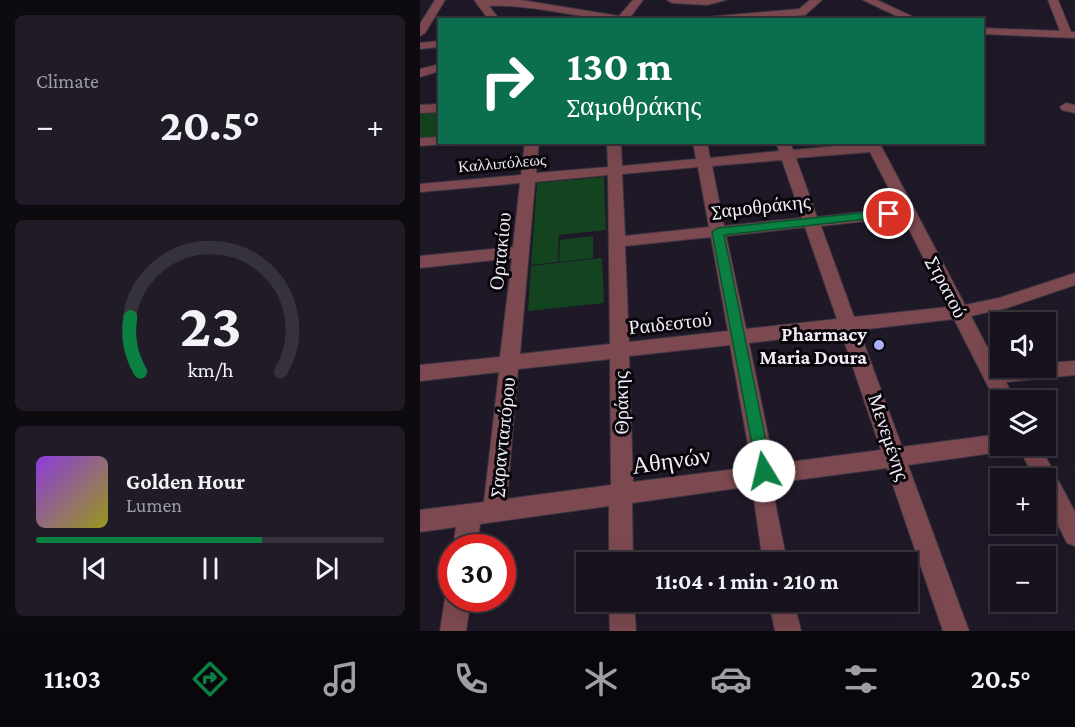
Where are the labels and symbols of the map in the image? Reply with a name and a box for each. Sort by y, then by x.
street label: Καλλιπόλεως [457,151,547,175]
pin [863,188,914,239]
street label: Σαμοθράκης [710,190,812,223]
street label: Ορτακίου [485,211,516,291]
street label: Στρατού [921,253,972,322]
street label: Ραιδεστού [627,308,713,338]
place label: Pharmacy Maria Doura [760,323,867,368]
marker: Pharmacy Maria Doura [872,338,886,352]
street label: Θράκης [609,371,634,435]
street label: Σαρανταπόρου [485,376,520,498]
street label: Μενεμένης [863,391,914,484]
position arrow [732,439,796,503]
street label: Αθηνών [630,441,712,479]
speed limit sign: 30 [438,534,516,612]

